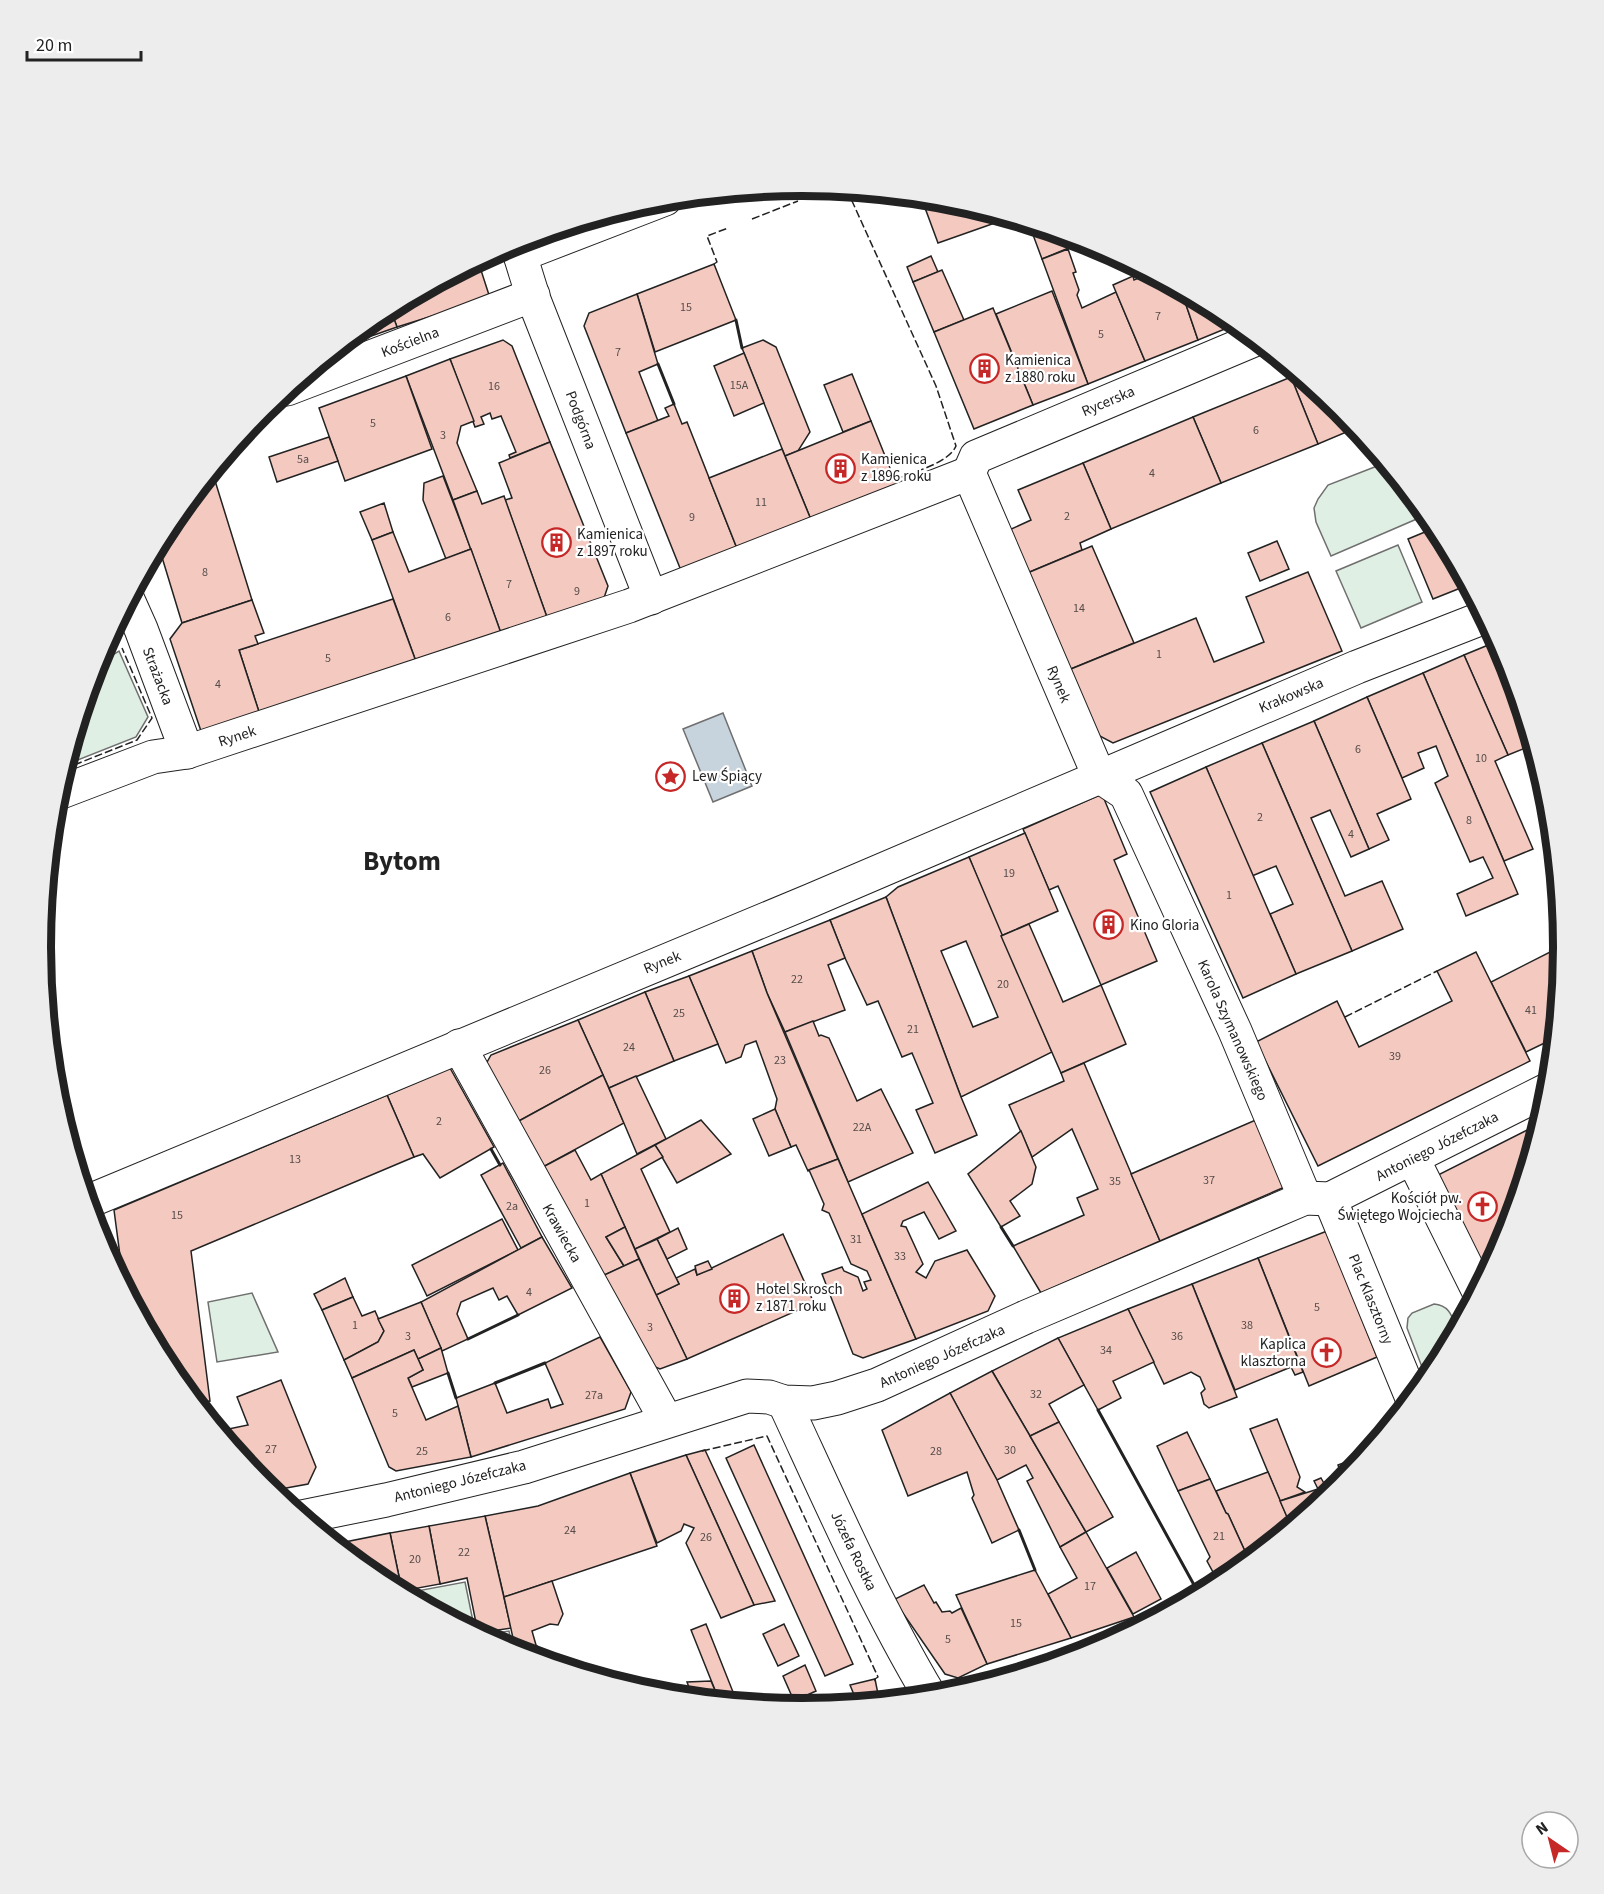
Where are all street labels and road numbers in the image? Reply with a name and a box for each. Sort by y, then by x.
street label: Kościelna [378,322,442,363]
street label: Rycerska [1078,381,1138,422]
street label: Podgórna [560,388,601,452]
street label: Strażacka [137,644,178,708]
street label: Rynek [1041,662,1076,707]
street label: Krakowska [1256,672,1327,718]
street label: Rynek [216,720,259,752]
street label: Rynek [640,945,685,979]
street label: Karola Szymanowskiego [1192,956,1273,1104]
street label: Antoniego Józefczaka [1372,1106,1502,1187]
street label: Krawiecka [537,1200,586,1267]
street label: Plac Klasztorny [1343,1251,1398,1348]
street label: Antoniego Józefczaka [876,1319,1008,1394]
street label: Antoniego Józefczaka [392,1455,528,1508]
street label: Józefa Rostka [825,1508,882,1594]

